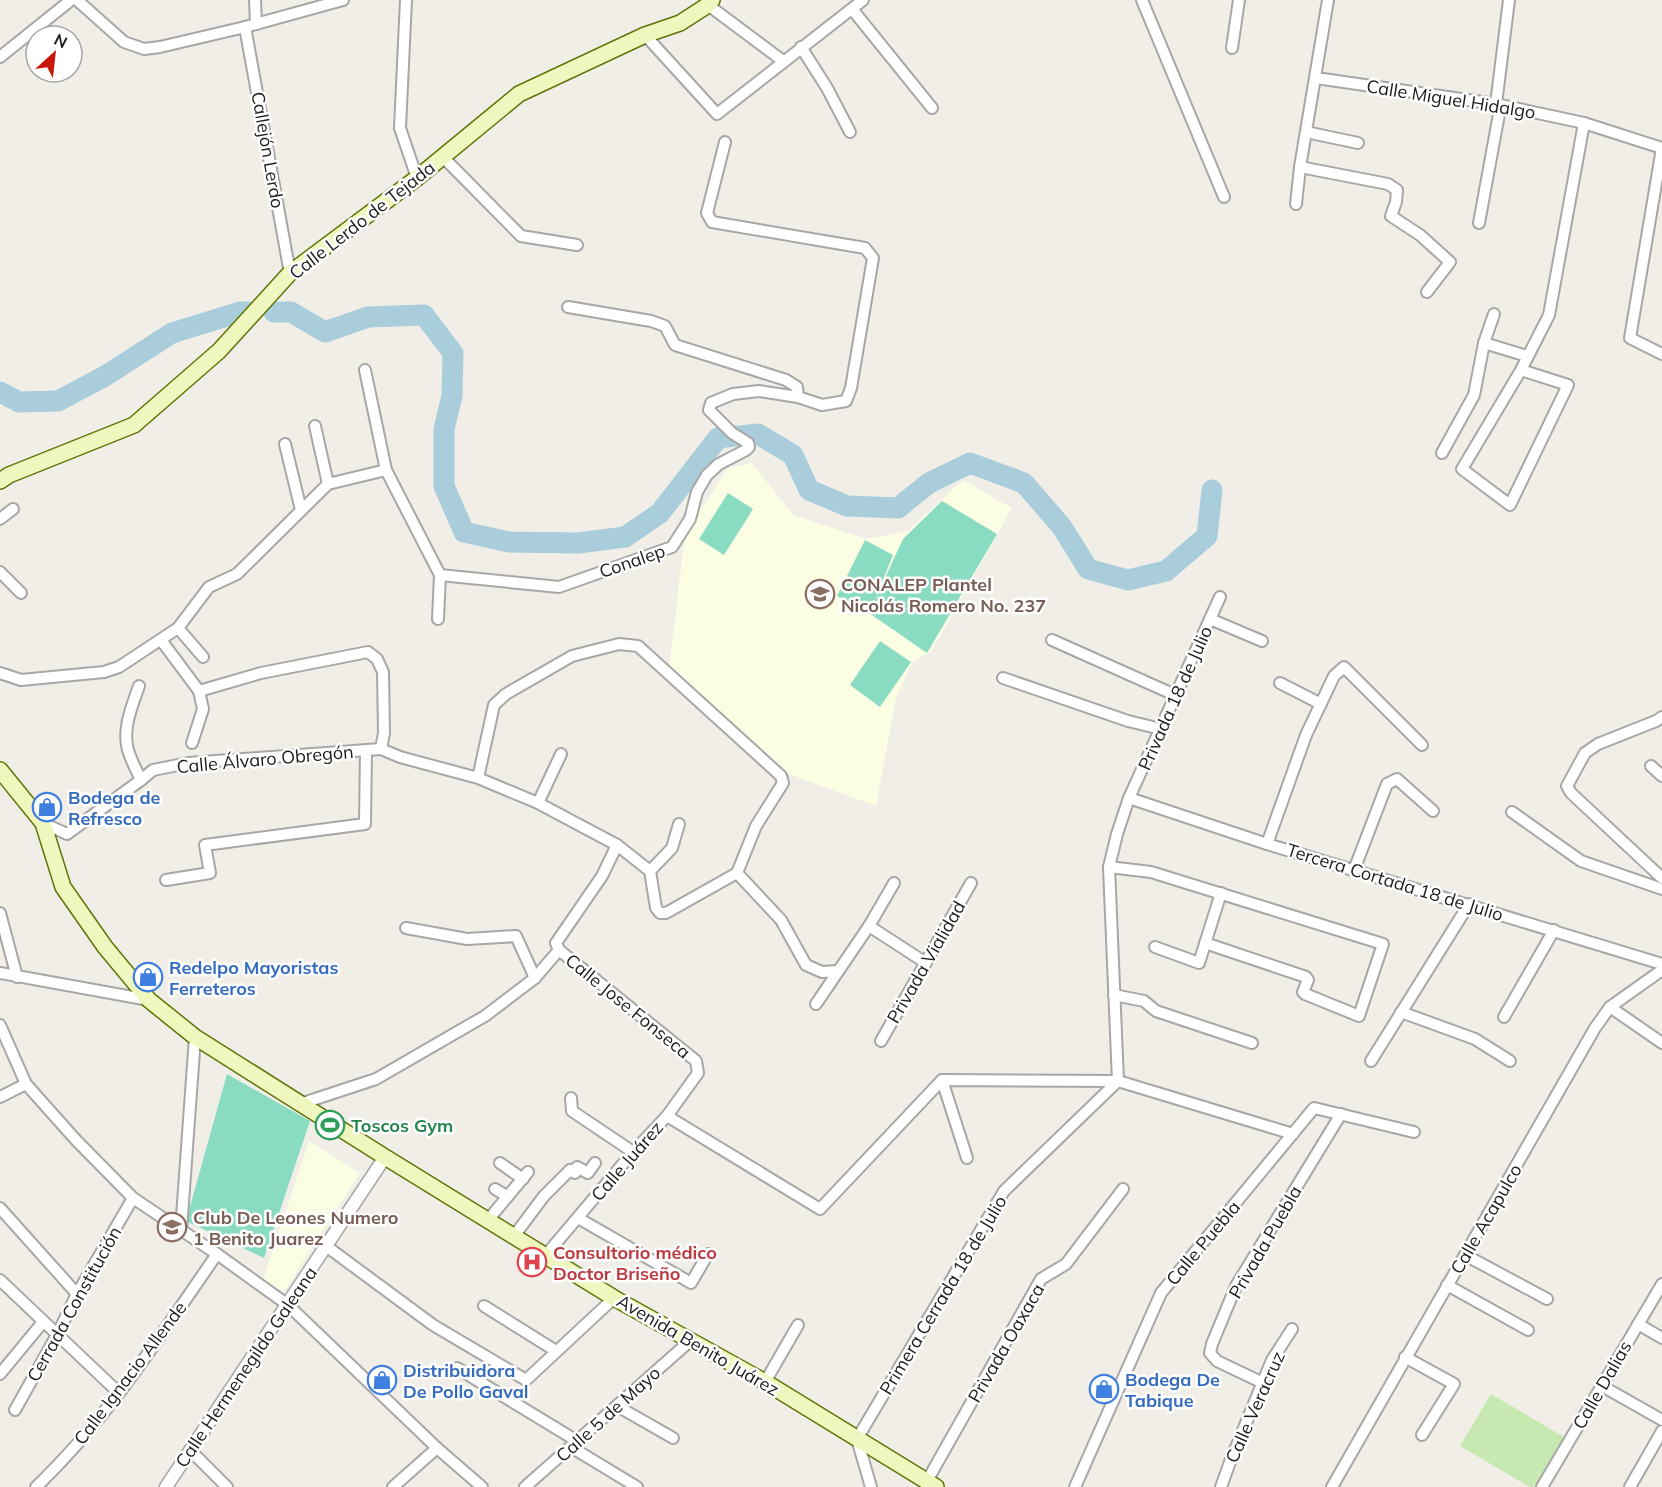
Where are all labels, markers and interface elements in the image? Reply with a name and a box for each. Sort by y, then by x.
north arrow [24,24,84,84]
text: N [51,29,71,52]
street label: Calle Miguel Hidalgo [1365,74,1537,124]
street label: Callejón Lerdo [246,90,290,210]
street label: Calle Lerdo de Tejada [284,156,440,284]
street label: Conalep [596,539,668,583]
place label: CONALEP Plantel Nicolás Romero No. 237 [841,573,1046,617]
school or university icon: CONALEP Plantel Nicolás Romero No. 237 [804,578,836,610]
street label: Privada 18 de Julio [1133,622,1217,774]
street label: Calle Álvaro Obregón [176,740,354,778]
place label: Bodega de Refresco [68,786,161,830]
shop icon: Bodega de Refresco [31,791,63,823]
street label: Tercera Cortada 18 de Julio [1284,838,1506,926]
street label: Privada Vialidad [882,897,970,1027]
street label: Calle Jose Fonseca [561,948,695,1064]
place label: Redelpo Mayoristas Ferreteros [169,956,338,1000]
shop icon: Redelpo Mayoristas Ferreteros [132,961,164,993]
sports icon: Toscos Gym [314,1109,346,1141]
place label: Toscos Gym [351,1114,453,1137]
street label: Calle Juárez [586,1116,668,1206]
street label: Calle Acapulco [1445,1160,1527,1278]
street label: Privada Puebla [1223,1181,1307,1303]
street label: Primera Cerrada 18 de Julio [874,1191,1012,1399]
street label: Calle Puebla [1161,1196,1245,1290]
place label: Club De Leones Numero 1 Benito Juarez [193,1206,399,1250]
school or university icon: Club De Leones Numero 1 Benito Juarez [156,1211,188,1243]
street label: Cerrada Constitución [22,1222,126,1386]
place label: Consultorio médico Doctor Briseño [553,1241,717,1285]
hospital icon: Consultorio médico Doctor Briseño [516,1246,548,1278]
street label: Calle Hermenegildo Galeana [170,1262,322,1472]
street label: Privada Oaxaca [963,1279,1049,1407]
street label: Avenida Benito Juárez [613,1289,783,1401]
street label: Calle Ignacio Allende [69,1297,191,1449]
street label: Calle Dalias [1567,1337,1637,1433]
street label: Calle Veracruz [1220,1348,1290,1466]
place label: Distribuidora De Pollo Gaval [403,1359,529,1403]
street label: Calle 5 de Mayo [551,1361,665,1467]
shop icon: Distribuidora De Pollo Gaval [366,1364,398,1396]
place label: Bodega De Tabique [1125,1368,1220,1412]
shop icon: Bodega De Tabique [1088,1373,1120,1405]

